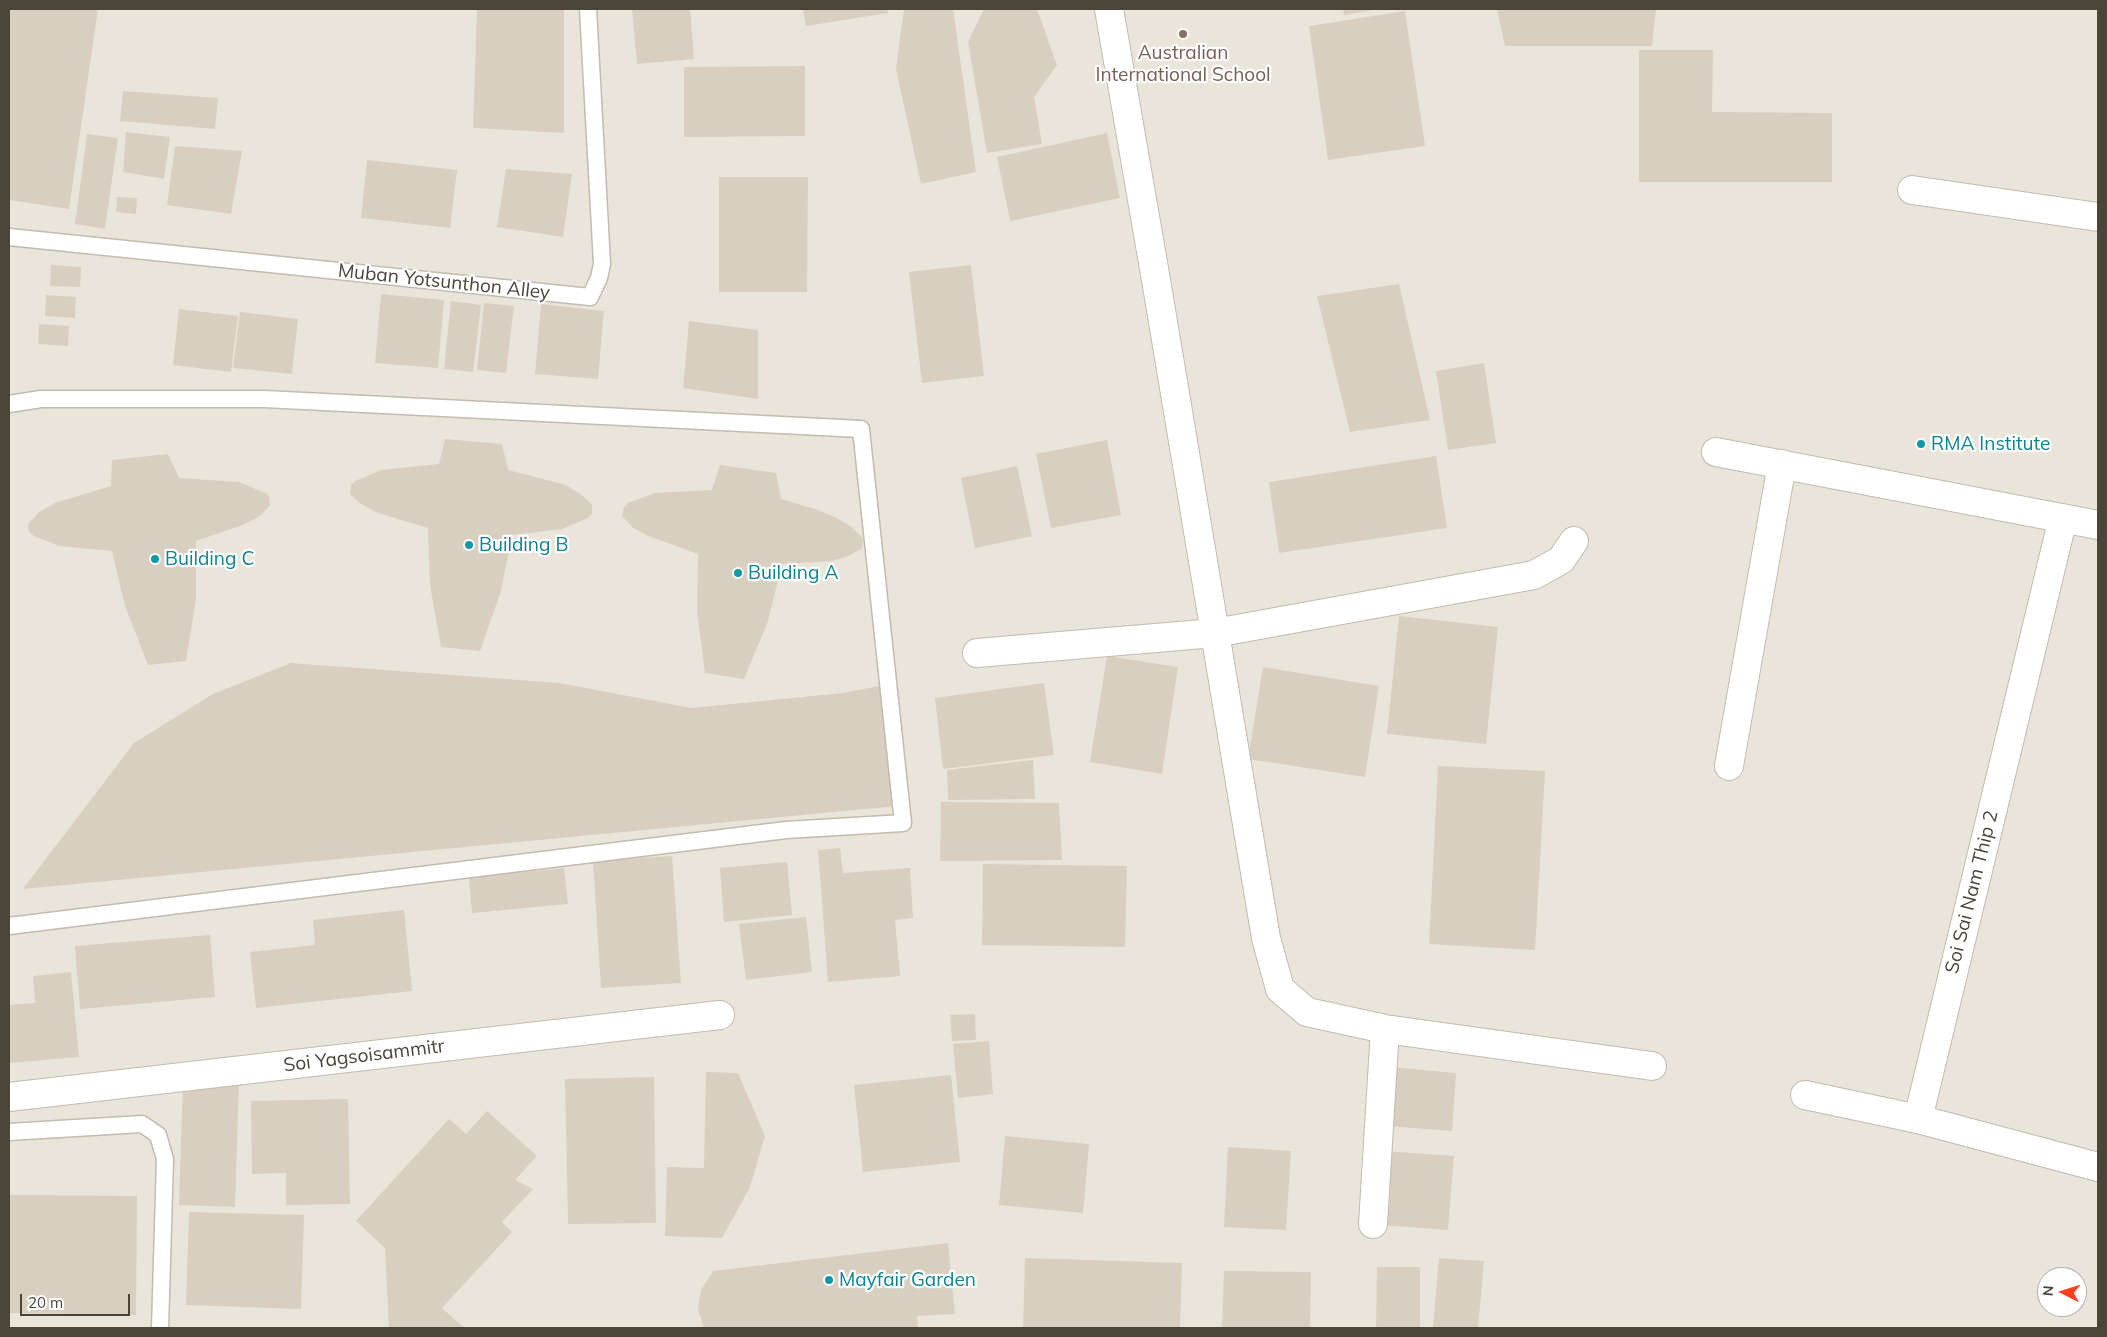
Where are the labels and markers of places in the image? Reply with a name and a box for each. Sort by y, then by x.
marker: Australian International School [1177,28,1189,40]
place label: Australian International School [1095,42,1271,86]
place label: RMA Institute [1931,433,2050,455]
marker: RMA Institute [1915,438,1927,450]
place label: Building B [479,534,568,556]
marker: Building B [463,539,475,551]
place label: Building C [165,548,254,570]
marker: Building C [149,553,161,565]
place label: Building A [748,562,838,584]
marker: Building A [732,567,744,579]
place label: Mayfair Garden [839,1269,976,1291]
marker: Mayfair Garden [823,1274,835,1286]

